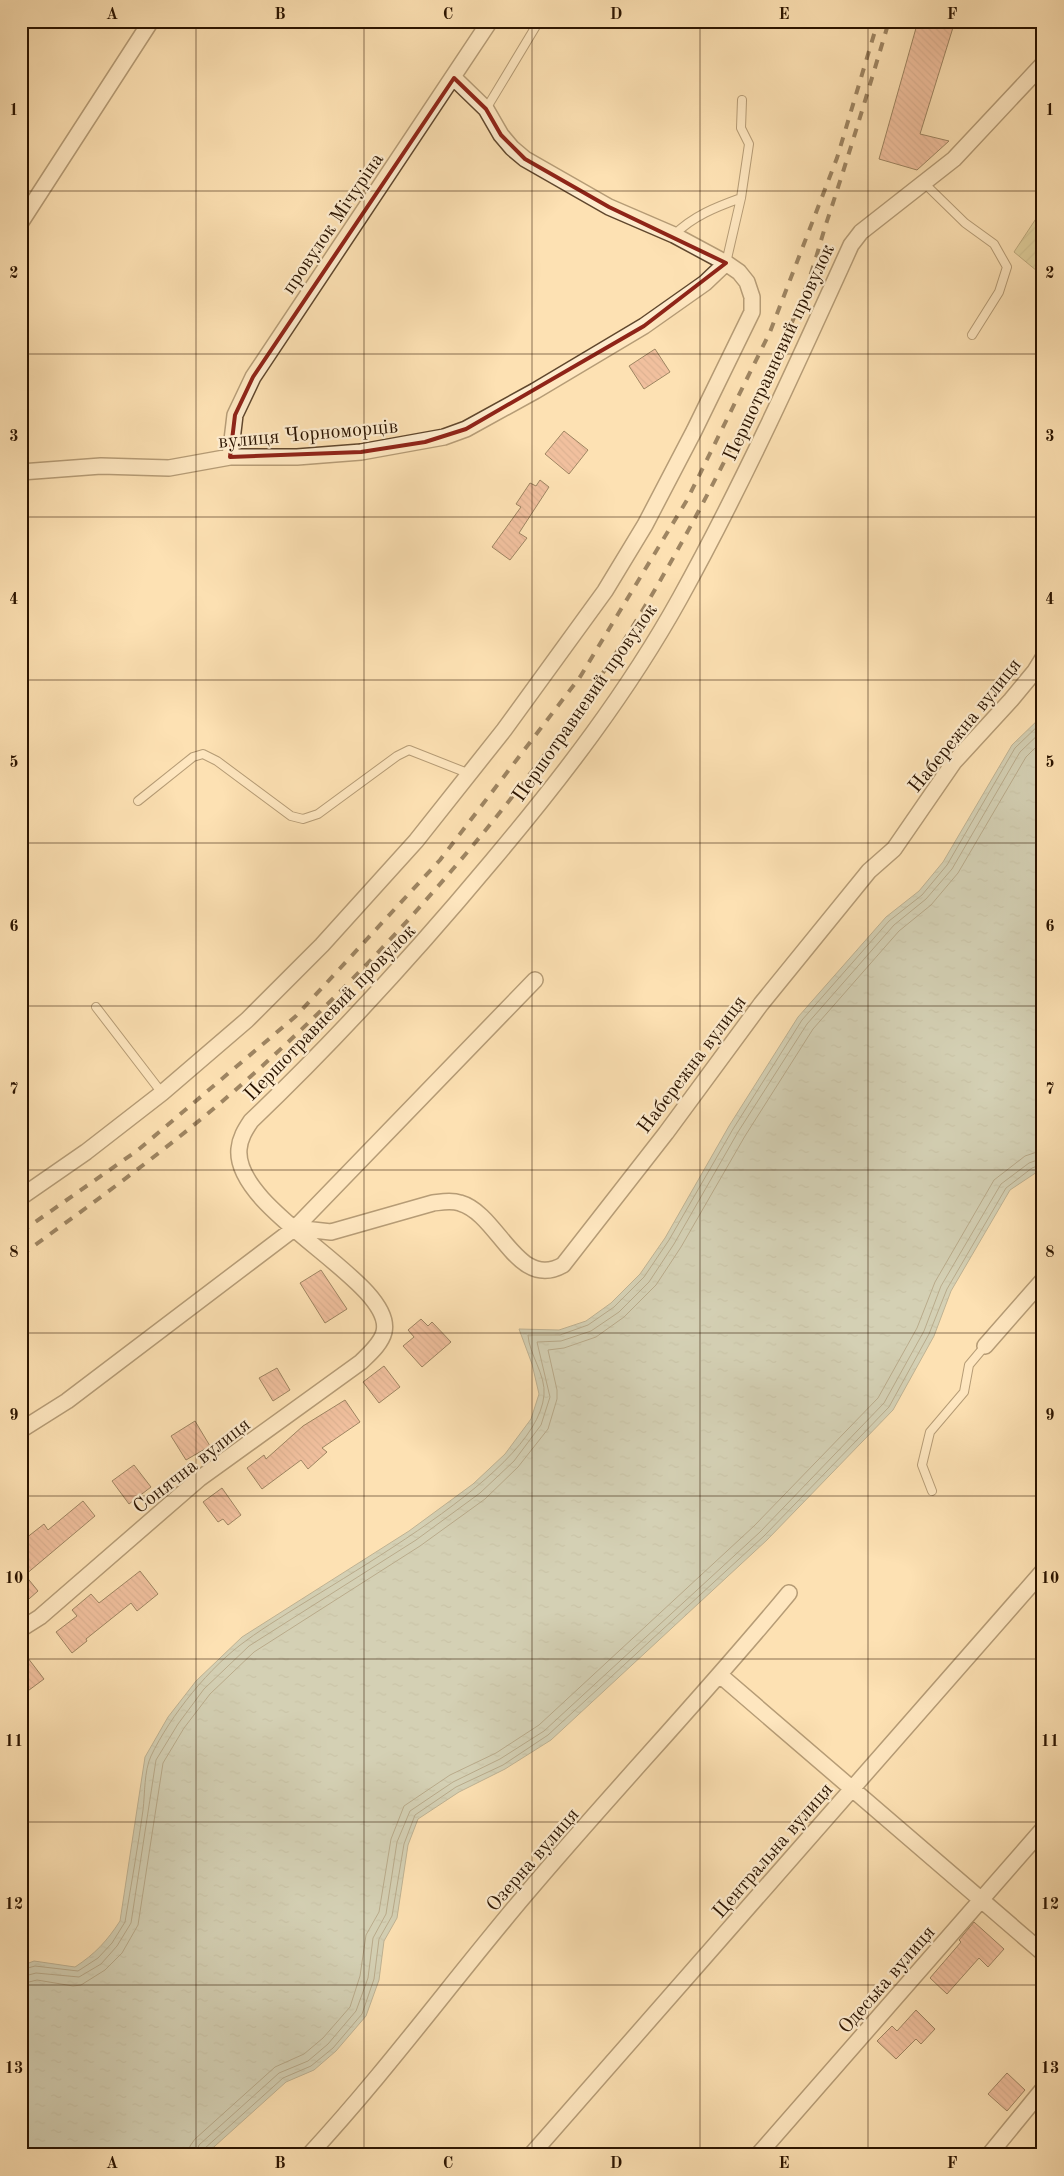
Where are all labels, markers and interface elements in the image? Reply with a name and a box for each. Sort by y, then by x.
text: A [106,7,118,23]
text: B [274,7,286,23]
text: C [443,7,453,23]
text: D [610,7,622,23]
text: E [778,7,790,23]
text: F [947,7,958,23]
text: 1 [9,103,19,119]
text: 1 [1045,103,1055,119]
street label: провулок Мічуріна [279,150,388,298]
street label: Першотравневий провулок [721,241,839,464]
text: 2 [9,266,19,282]
text: 2 [1045,266,1055,282]
street label: вулиця Чорноморців [217,417,399,453]
text: 3 [9,429,19,445]
text: 3 [1045,429,1055,445]
text: 4 [9,592,19,608]
text: 4 [1045,592,1055,608]
street label: Першотравневий провулок [509,600,662,806]
street label: Набережна вулиця [905,655,1026,797]
text: 5 [9,755,19,771]
text: 5 [1045,755,1055,771]
text: 6 [9,919,19,935]
text: 6 [1045,919,1055,935]
street label: Першотравневий провулок [241,921,420,1106]
street label: Набережна вулиця [635,993,751,1138]
text: 7 [9,1082,19,1098]
text: 7 [1045,1082,1055,1098]
text: 8 [9,1245,19,1261]
text: 8 [1045,1245,1055,1261]
text: 9 [9,1408,19,1424]
text: 9 [1045,1408,1055,1424]
street label: Сонячна вулиця [130,1415,254,1518]
text: 10 [5,1571,23,1587]
text: 10 [1041,1571,1059,1587]
text: 11 [5,1734,23,1750]
text: 11 [1041,1734,1059,1750]
street label: Центральна вулиця [710,1780,837,1923]
street label: Озерна вулиця [483,1805,584,1916]
text: 12 [5,1897,23,1913]
text: 12 [1041,1897,1059,1913]
street label: Одеська вулиця [835,1923,940,2038]
text: 13 [5,2061,23,2077]
text: 13 [1041,2061,1059,2077]
text: A [106,2156,118,2172]
text: B [274,2156,286,2172]
text: C [443,2156,453,2172]
text: D [610,2156,622,2172]
text: E [778,2156,790,2172]
text: F [947,2156,958,2172]

